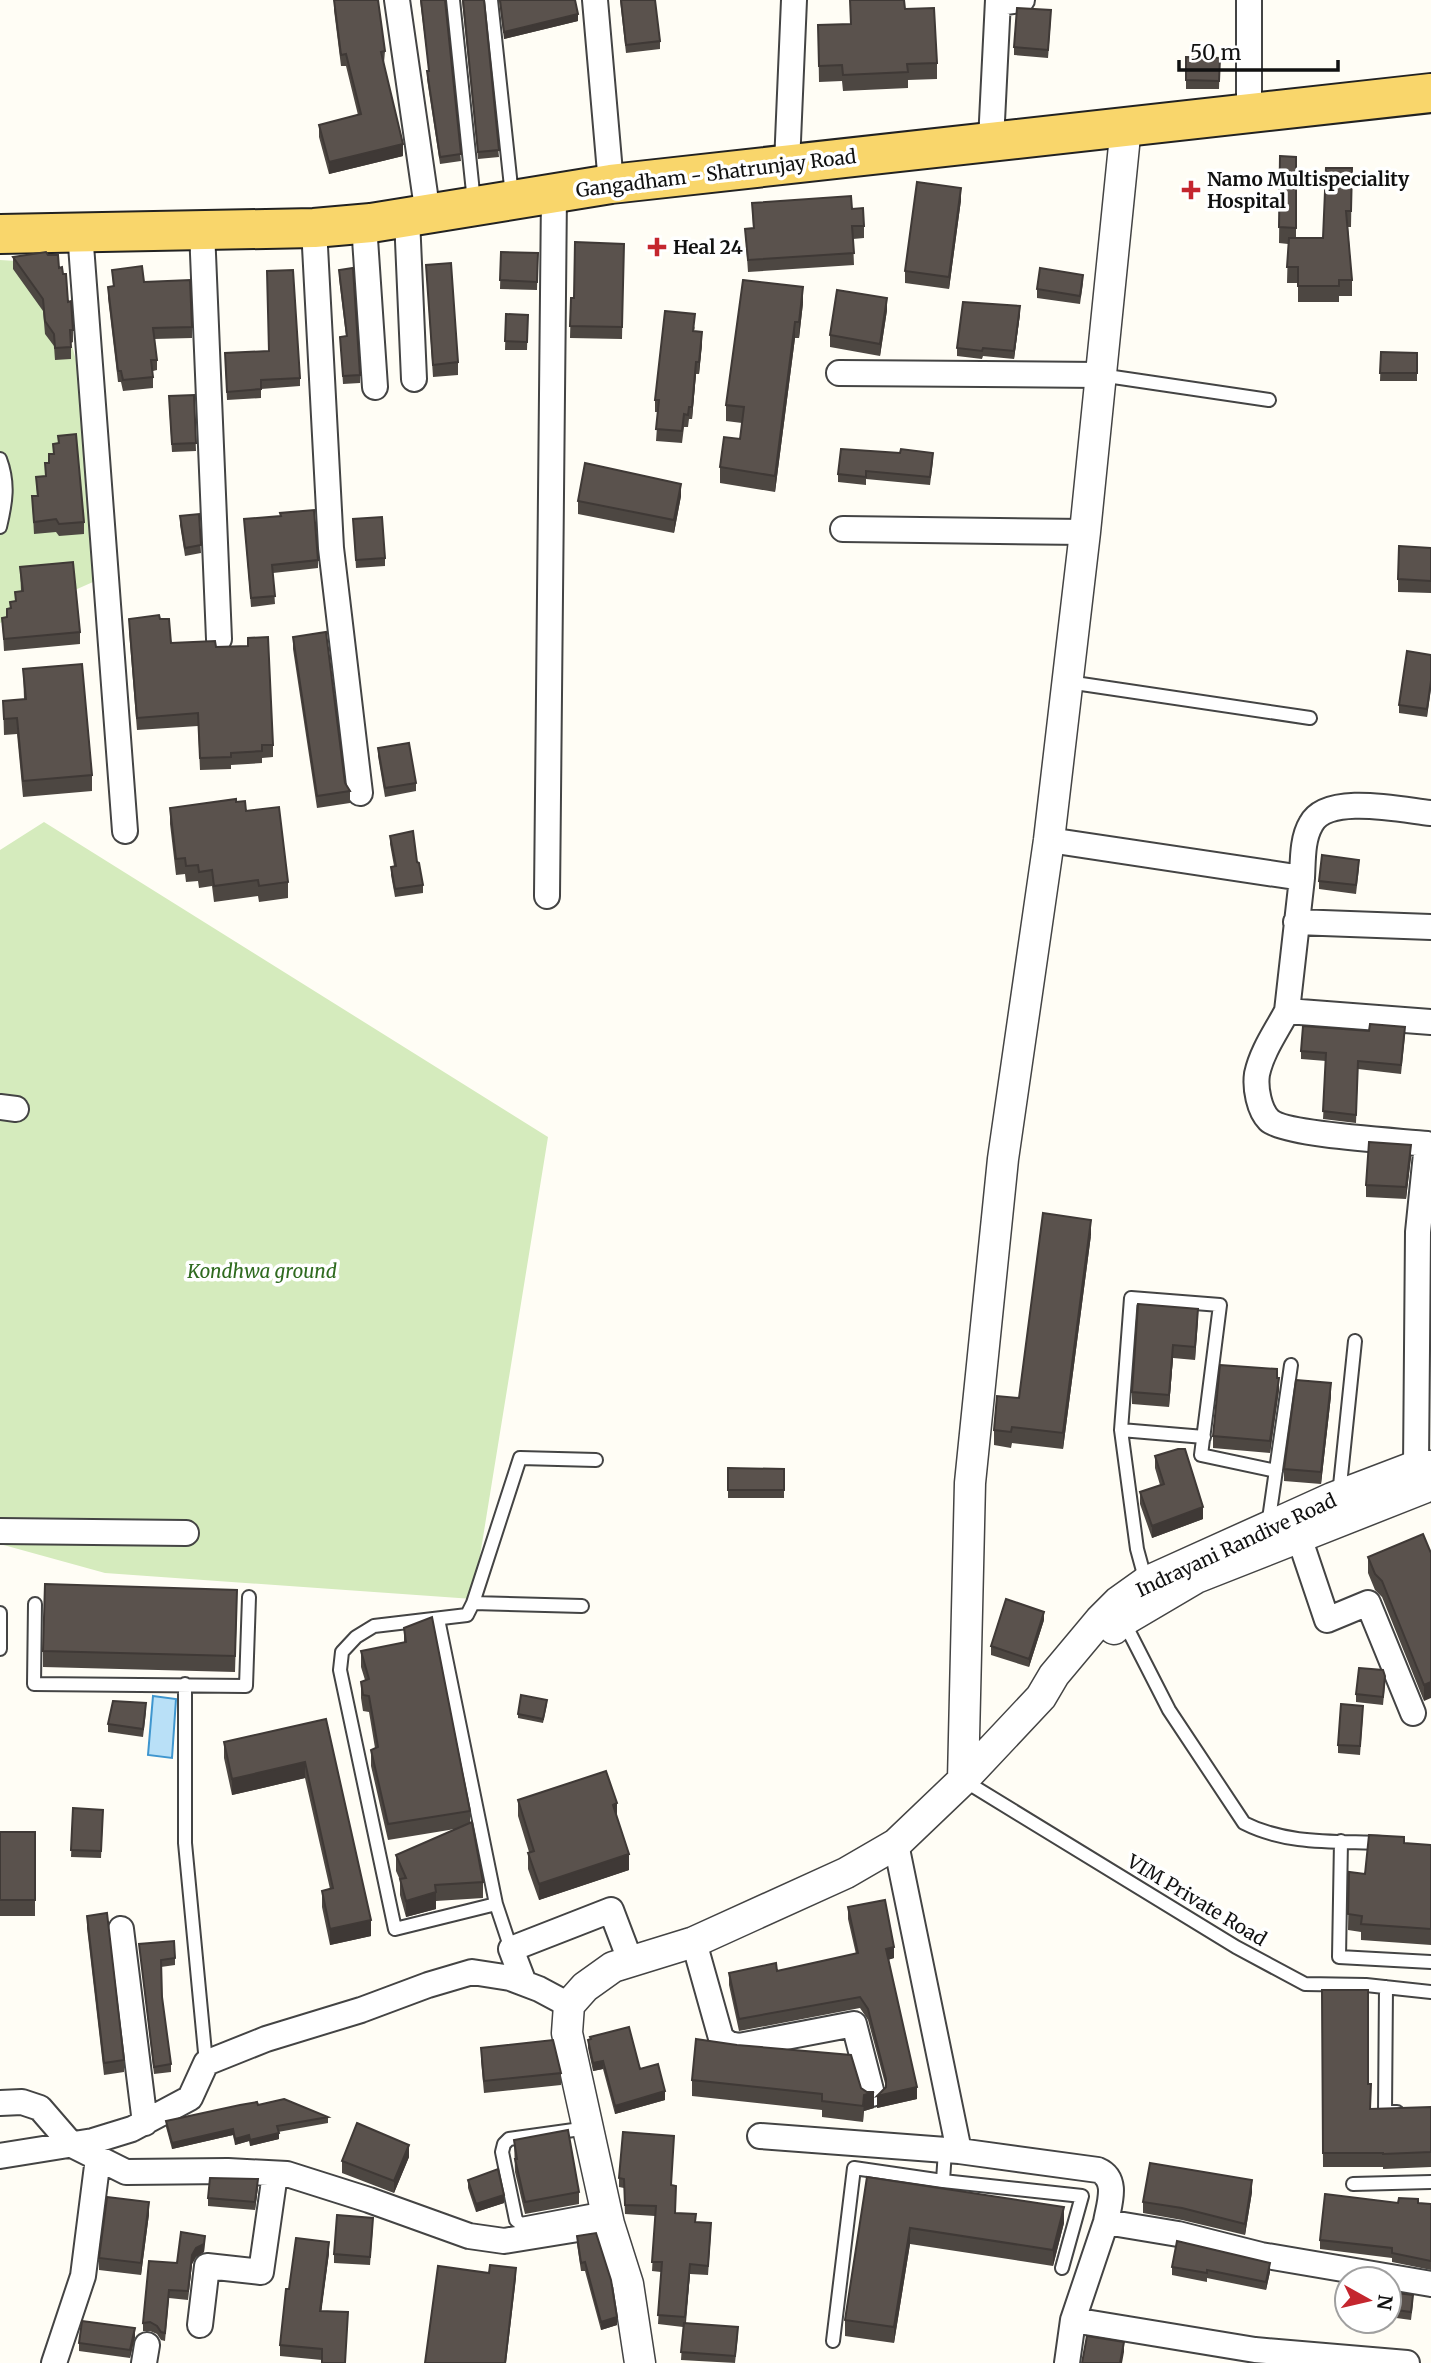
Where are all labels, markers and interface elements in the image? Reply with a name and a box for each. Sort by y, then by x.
scale bar [1179,28,1338,72]
text: 50 m [1190,39,1241,66]
street label: Gangadham - Shatrunjay Road [574,144,858,202]
place label: Namo Multispeciality Hospital [1207,167,1410,213]
marker: Namo Multispeciality Hospital [1181,180,1201,200]
place label: Heal 24 [673,235,743,259]
marker: Heal 24 [647,237,667,257]
park label: Kondhwa ground [186,1259,337,1283]
street label: Indrayani Randive Road [1132,1488,1340,1602]
street label: VIM Private Road [1122,1848,1271,1951]
north arrow [1333,2265,1403,2335]
text: N [1372,2293,1398,2311]

